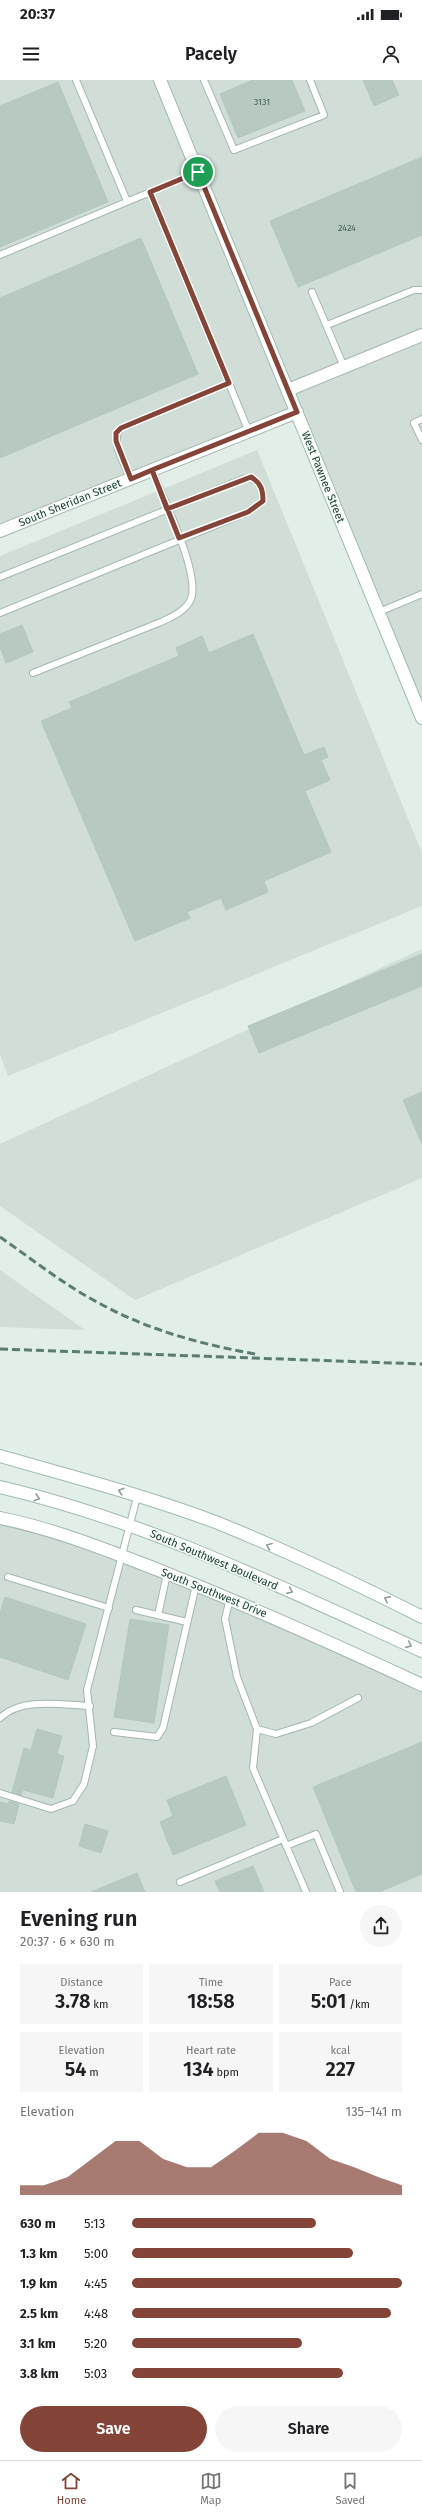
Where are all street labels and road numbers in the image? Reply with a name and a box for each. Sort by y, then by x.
street label: West Pawnee Street [299,429,347,525]
street label: South Sheridan Street [17,476,123,530]
street label: South Southwest Boulevard [148,1527,280,1593]
street label: South Southwest Drive [159,1566,269,1620]

